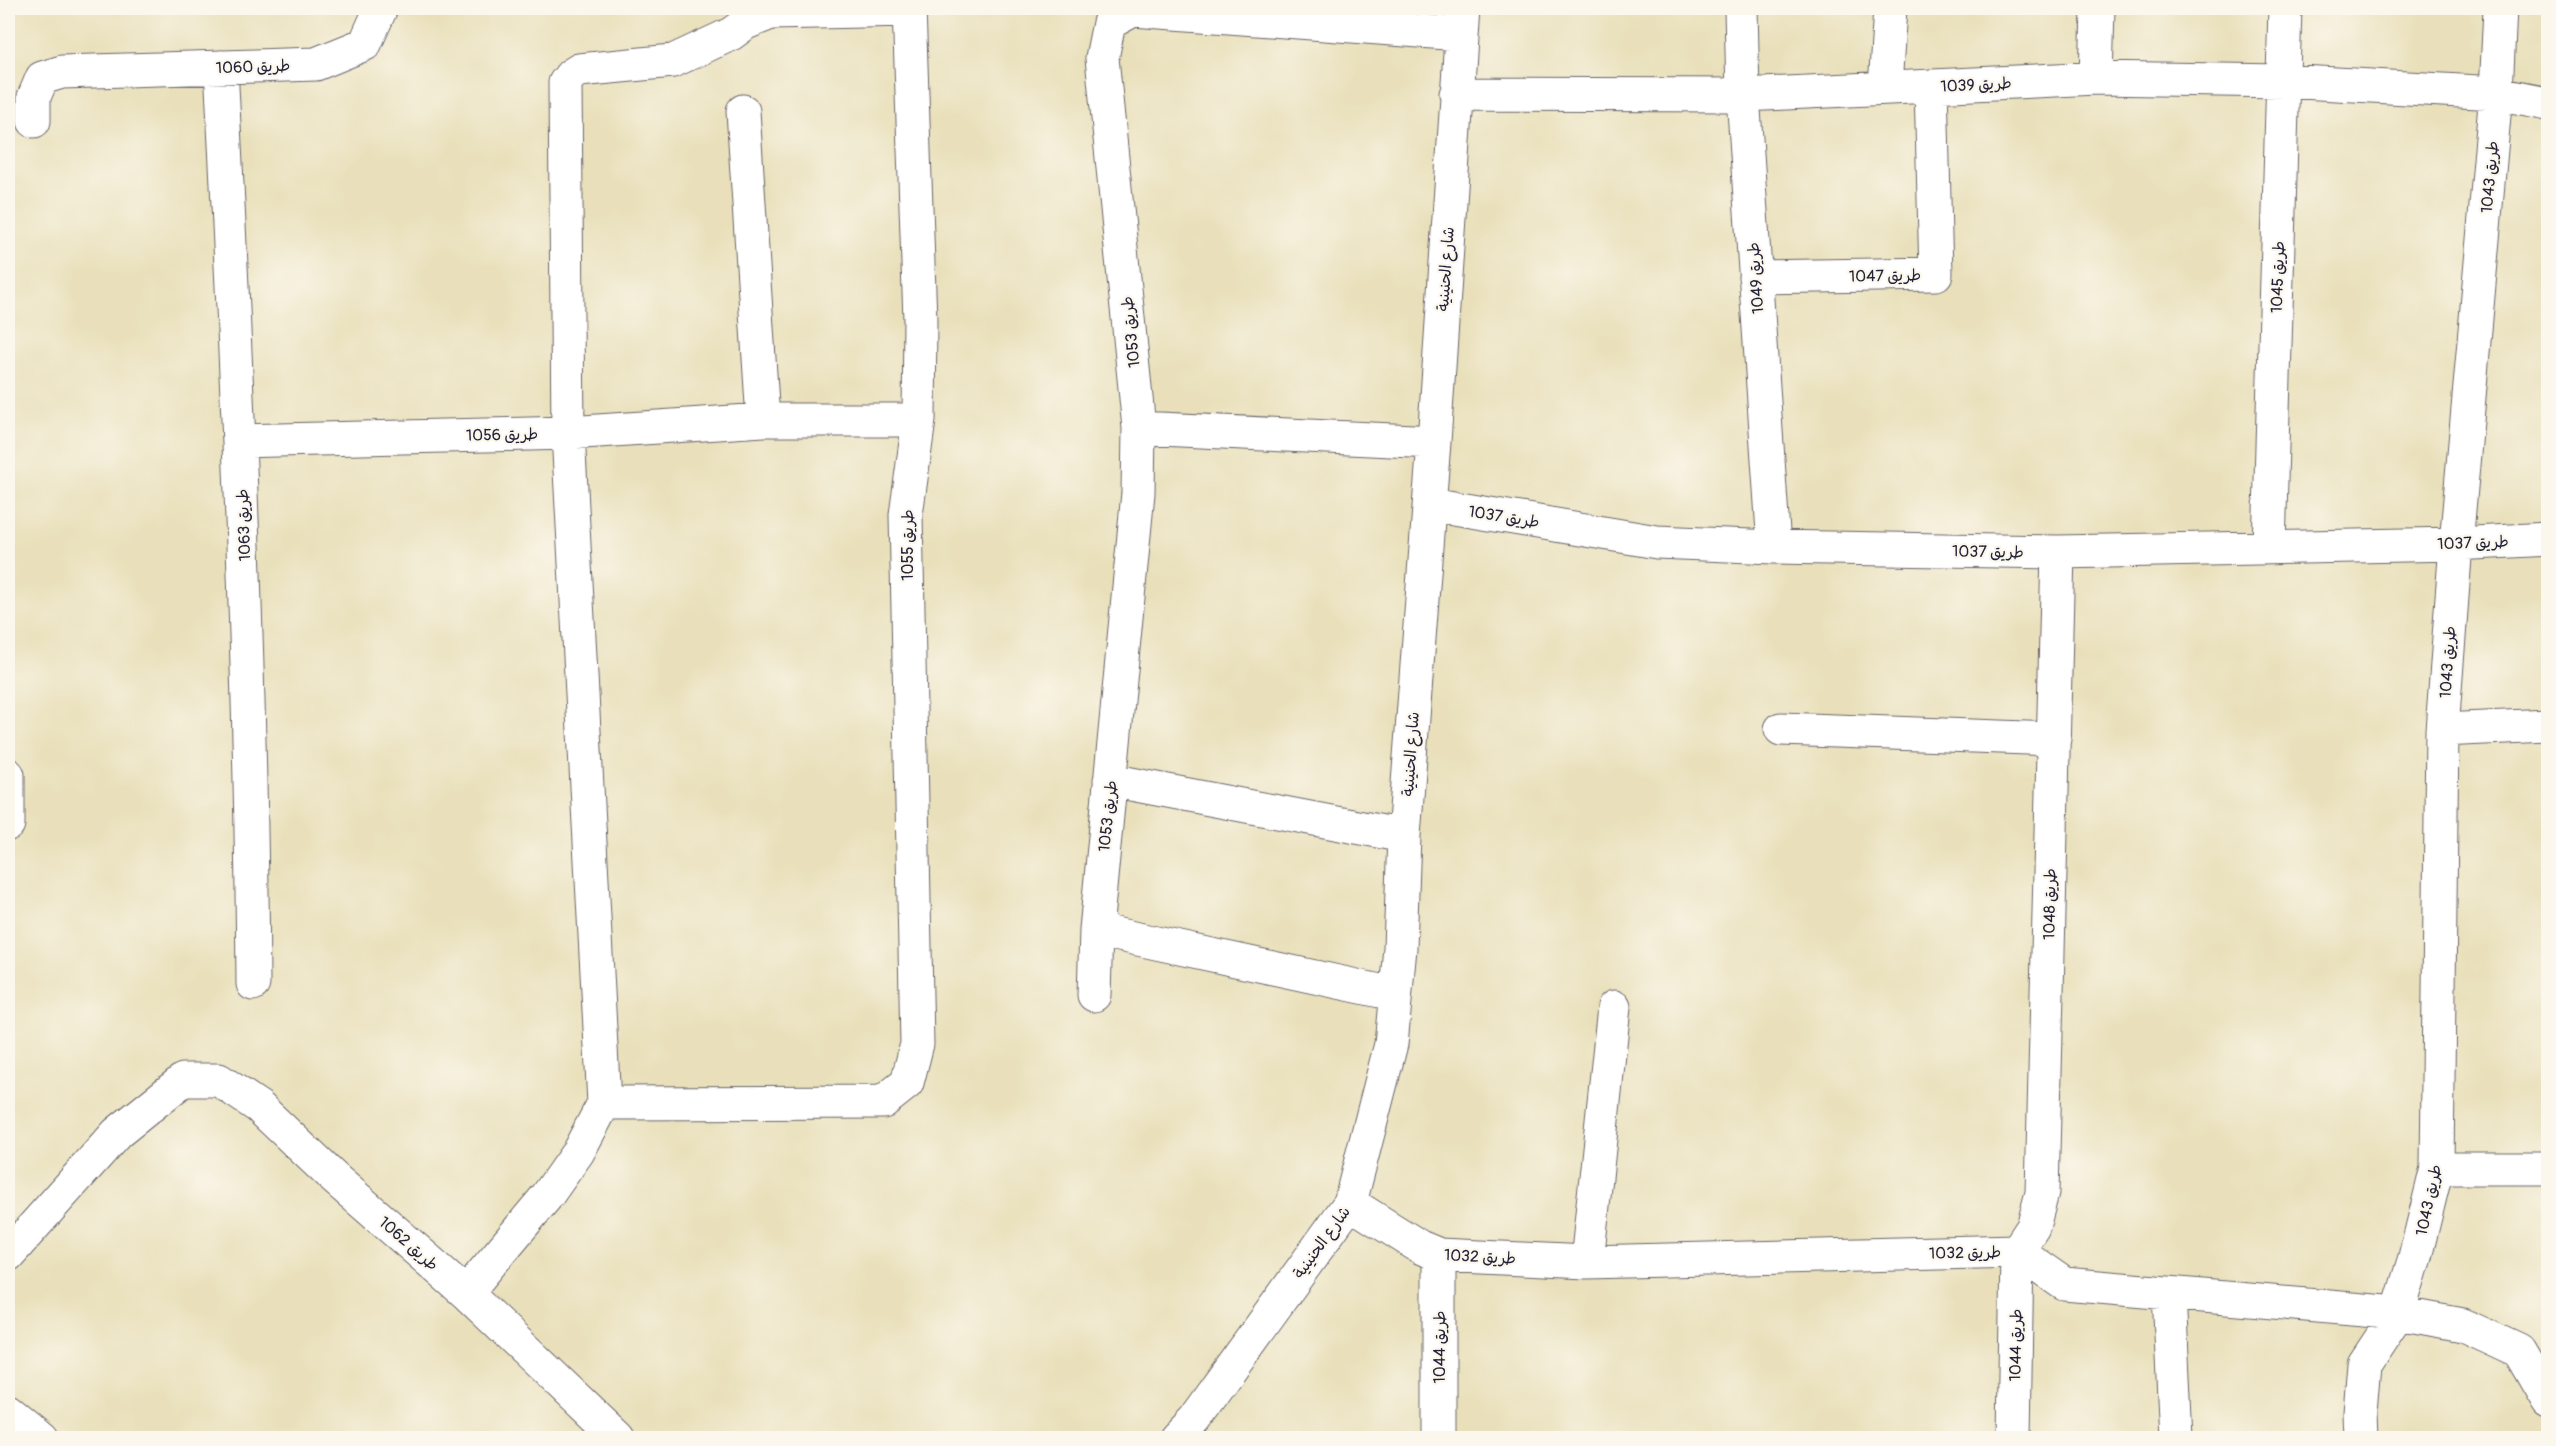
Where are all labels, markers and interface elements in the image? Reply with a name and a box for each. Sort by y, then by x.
street label: طريق 1060 [215,56,291,78]
street label: طريق 1039 [1940,73,2012,97]
street label: طريق 1043 [2477,140,2503,214]
street label: شارع الحنينية [1433,226,1460,312]
street label: طريق 1049 [1744,241,1768,314]
street label: طريق 1045 [2267,241,2289,313]
street label: طريق 1047 [1849,265,1921,287]
street label: طريق 1053 [1117,295,1145,369]
street label: طريق 1056 [466,424,538,446]
street label: طريق 1063 [233,488,255,562]
street label: طريق 1037 [1467,502,1541,532]
street label: طريق 1055 [898,509,918,581]
street label: طريق 1037 [2437,532,2509,554]
street label: طريق 1037 [1952,541,2024,563]
street label: طريق 1043 [2435,625,2461,699]
street label: شارع الحنينية [1398,711,1425,797]
street label: طريق 1053 [1094,779,1122,853]
street label: طريق 1048 [2039,868,2061,940]
street label: طريق 1043 [2412,1163,2446,1238]
street label: شارع الحنينية [1289,1202,1356,1283]
street label: طريق 1062 [374,1212,442,1275]
street label: طريق 1032 [1929,1242,2001,1264]
street label: طريق 1032 [1443,1245,1516,1269]
street label: طريق 1044 [2005,1308,2027,1382]
street label: طريق 1044 [1430,1311,1450,1383]

